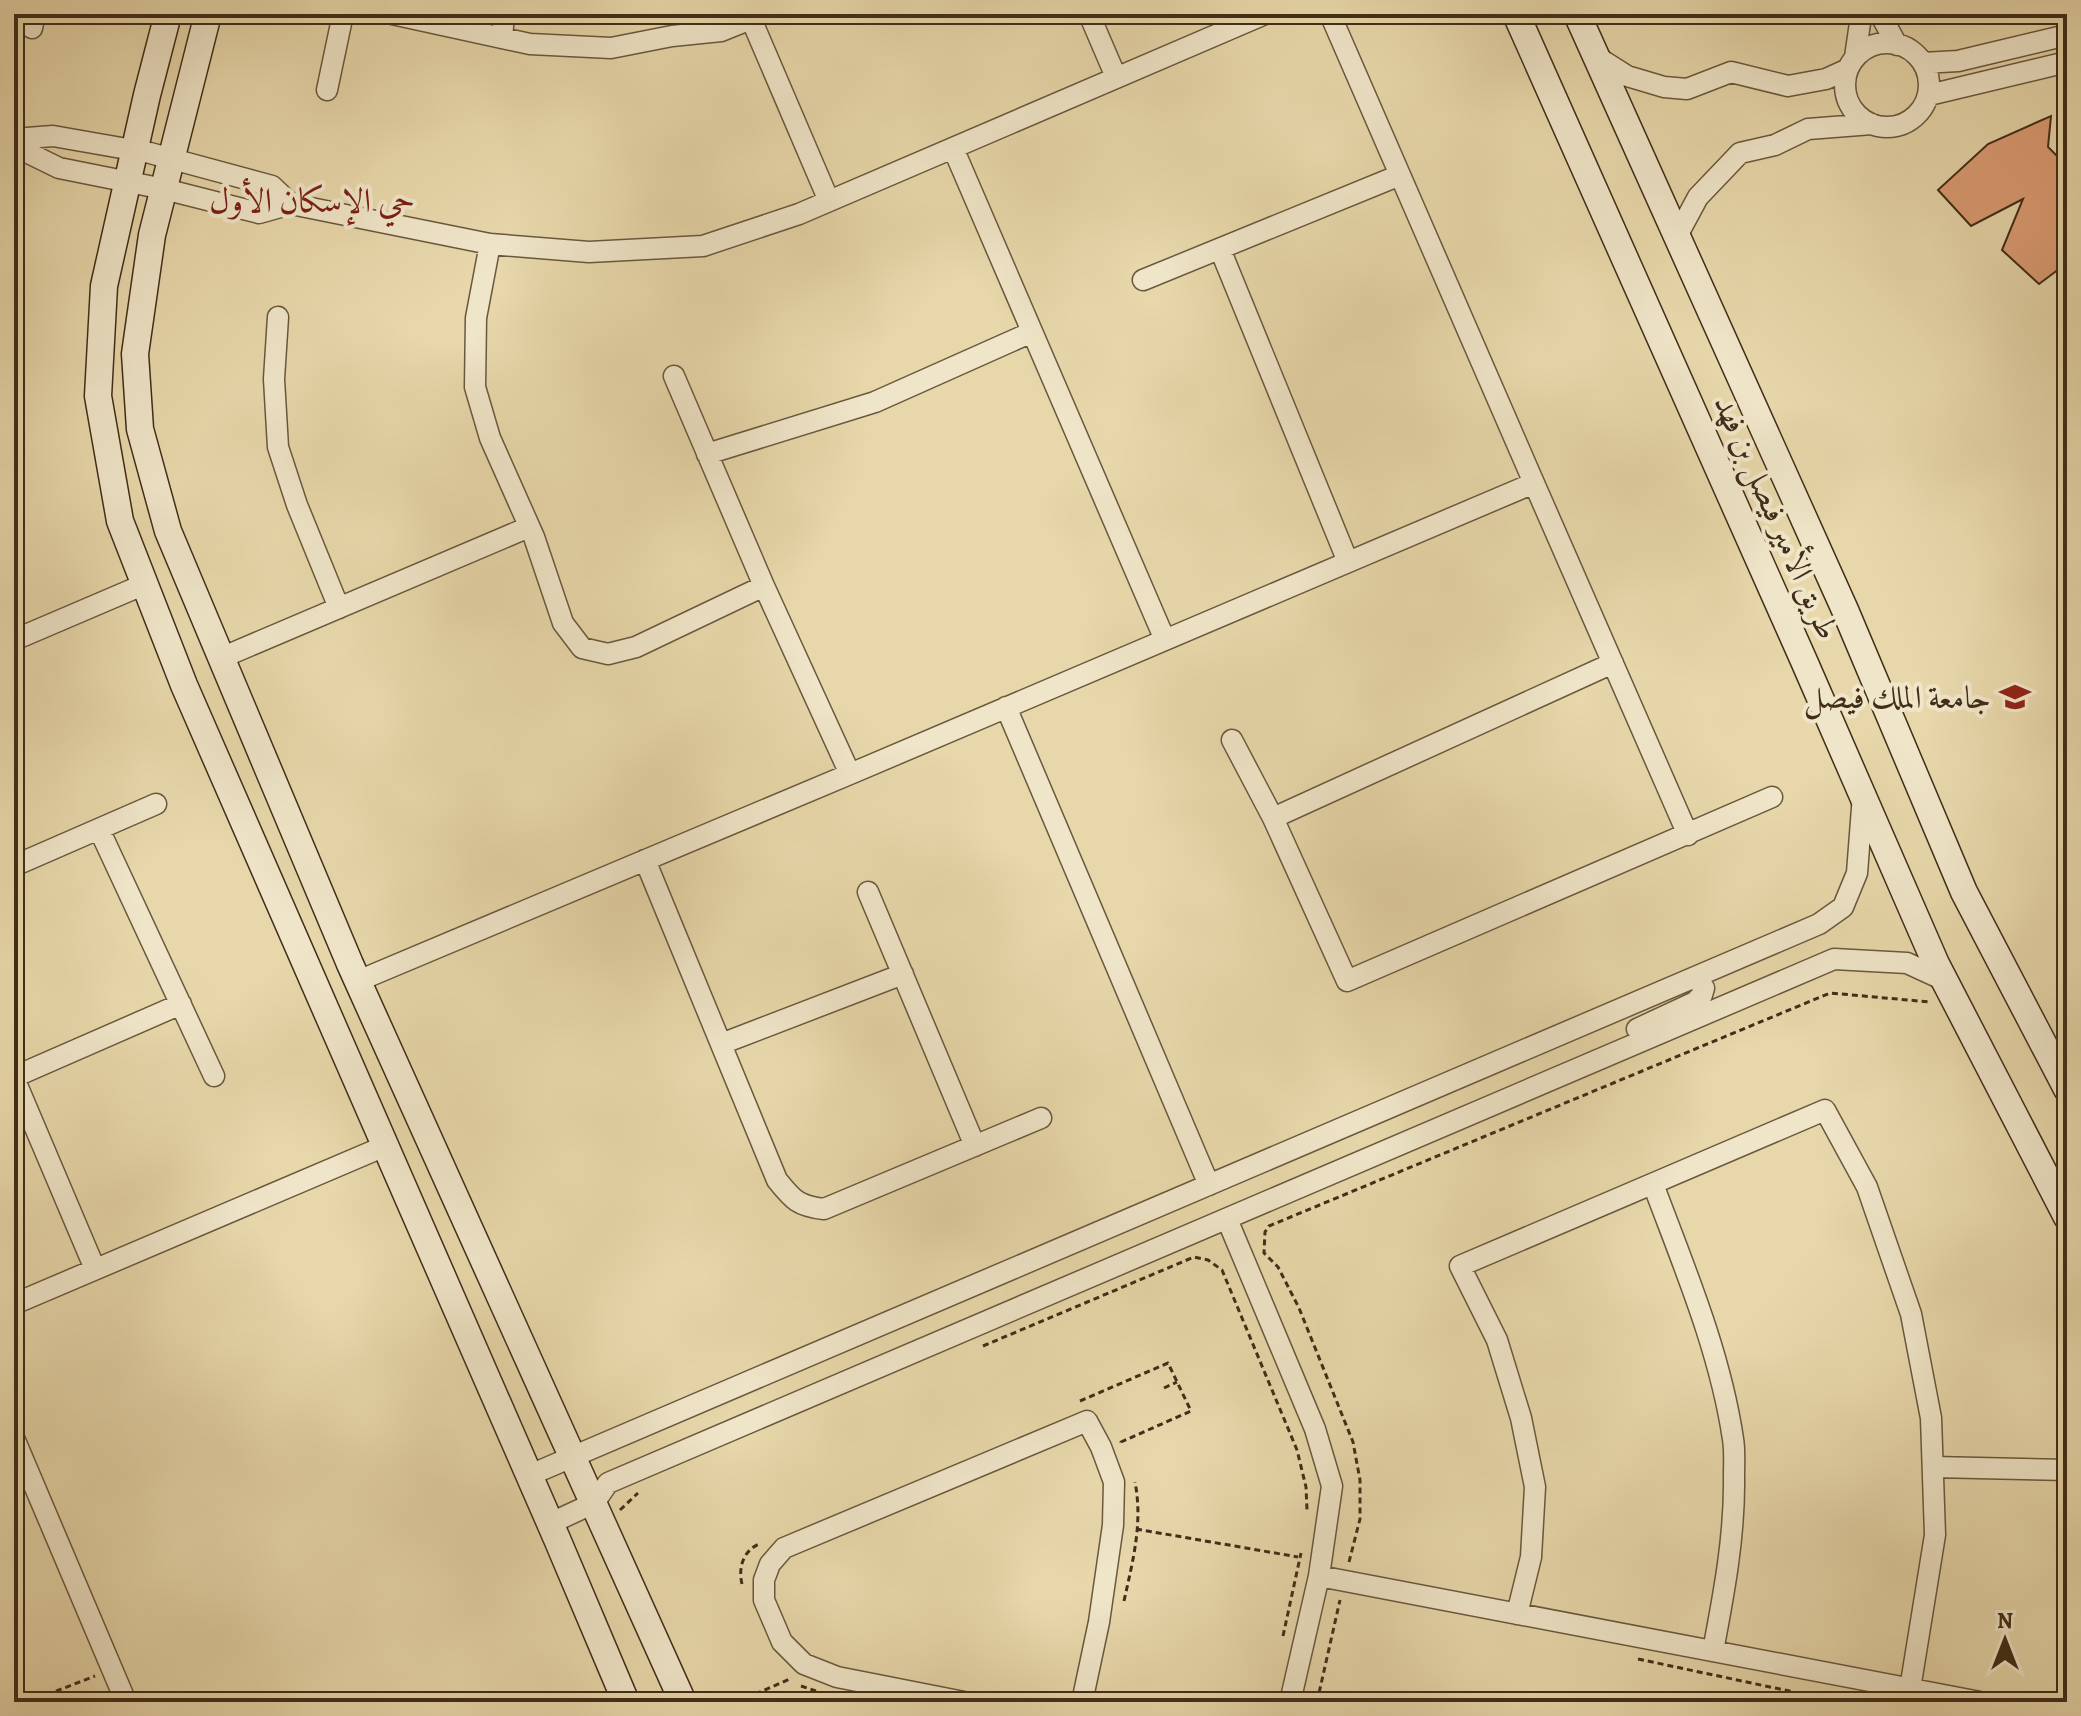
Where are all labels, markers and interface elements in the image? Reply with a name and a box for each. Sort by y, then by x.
district label: حي الإسكان الأول [209,177,415,228]
street label: طريق الأمير فيصل بن فهد [1702,388,1851,647]
place label: جامعة الملك فيصل [1804,675,1991,720]
school or university icon: جامعة الملك فيصل [1998,680,2032,714]
north arrow [1965,1600,2045,1680]
text: N [1997,1606,2013,1636]

